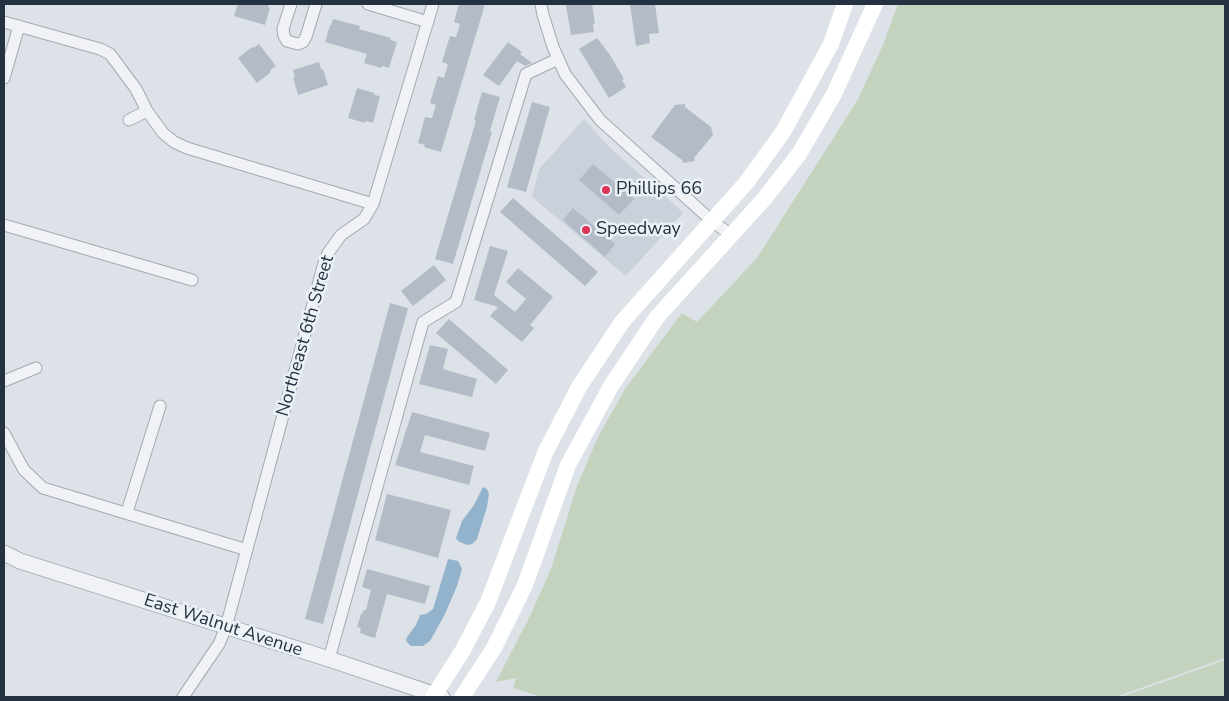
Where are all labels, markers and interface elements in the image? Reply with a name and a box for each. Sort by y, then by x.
place label: Phillips 66 [616,179,702,201]
marker: Phillips 66 [600,184,612,196]
place label: Speedway [596,219,681,241]
marker: Speedway [580,224,592,236]
street label: Northeast 6th Street [273,253,339,419]
street label: East Walnut Avenue [141,590,305,662]

